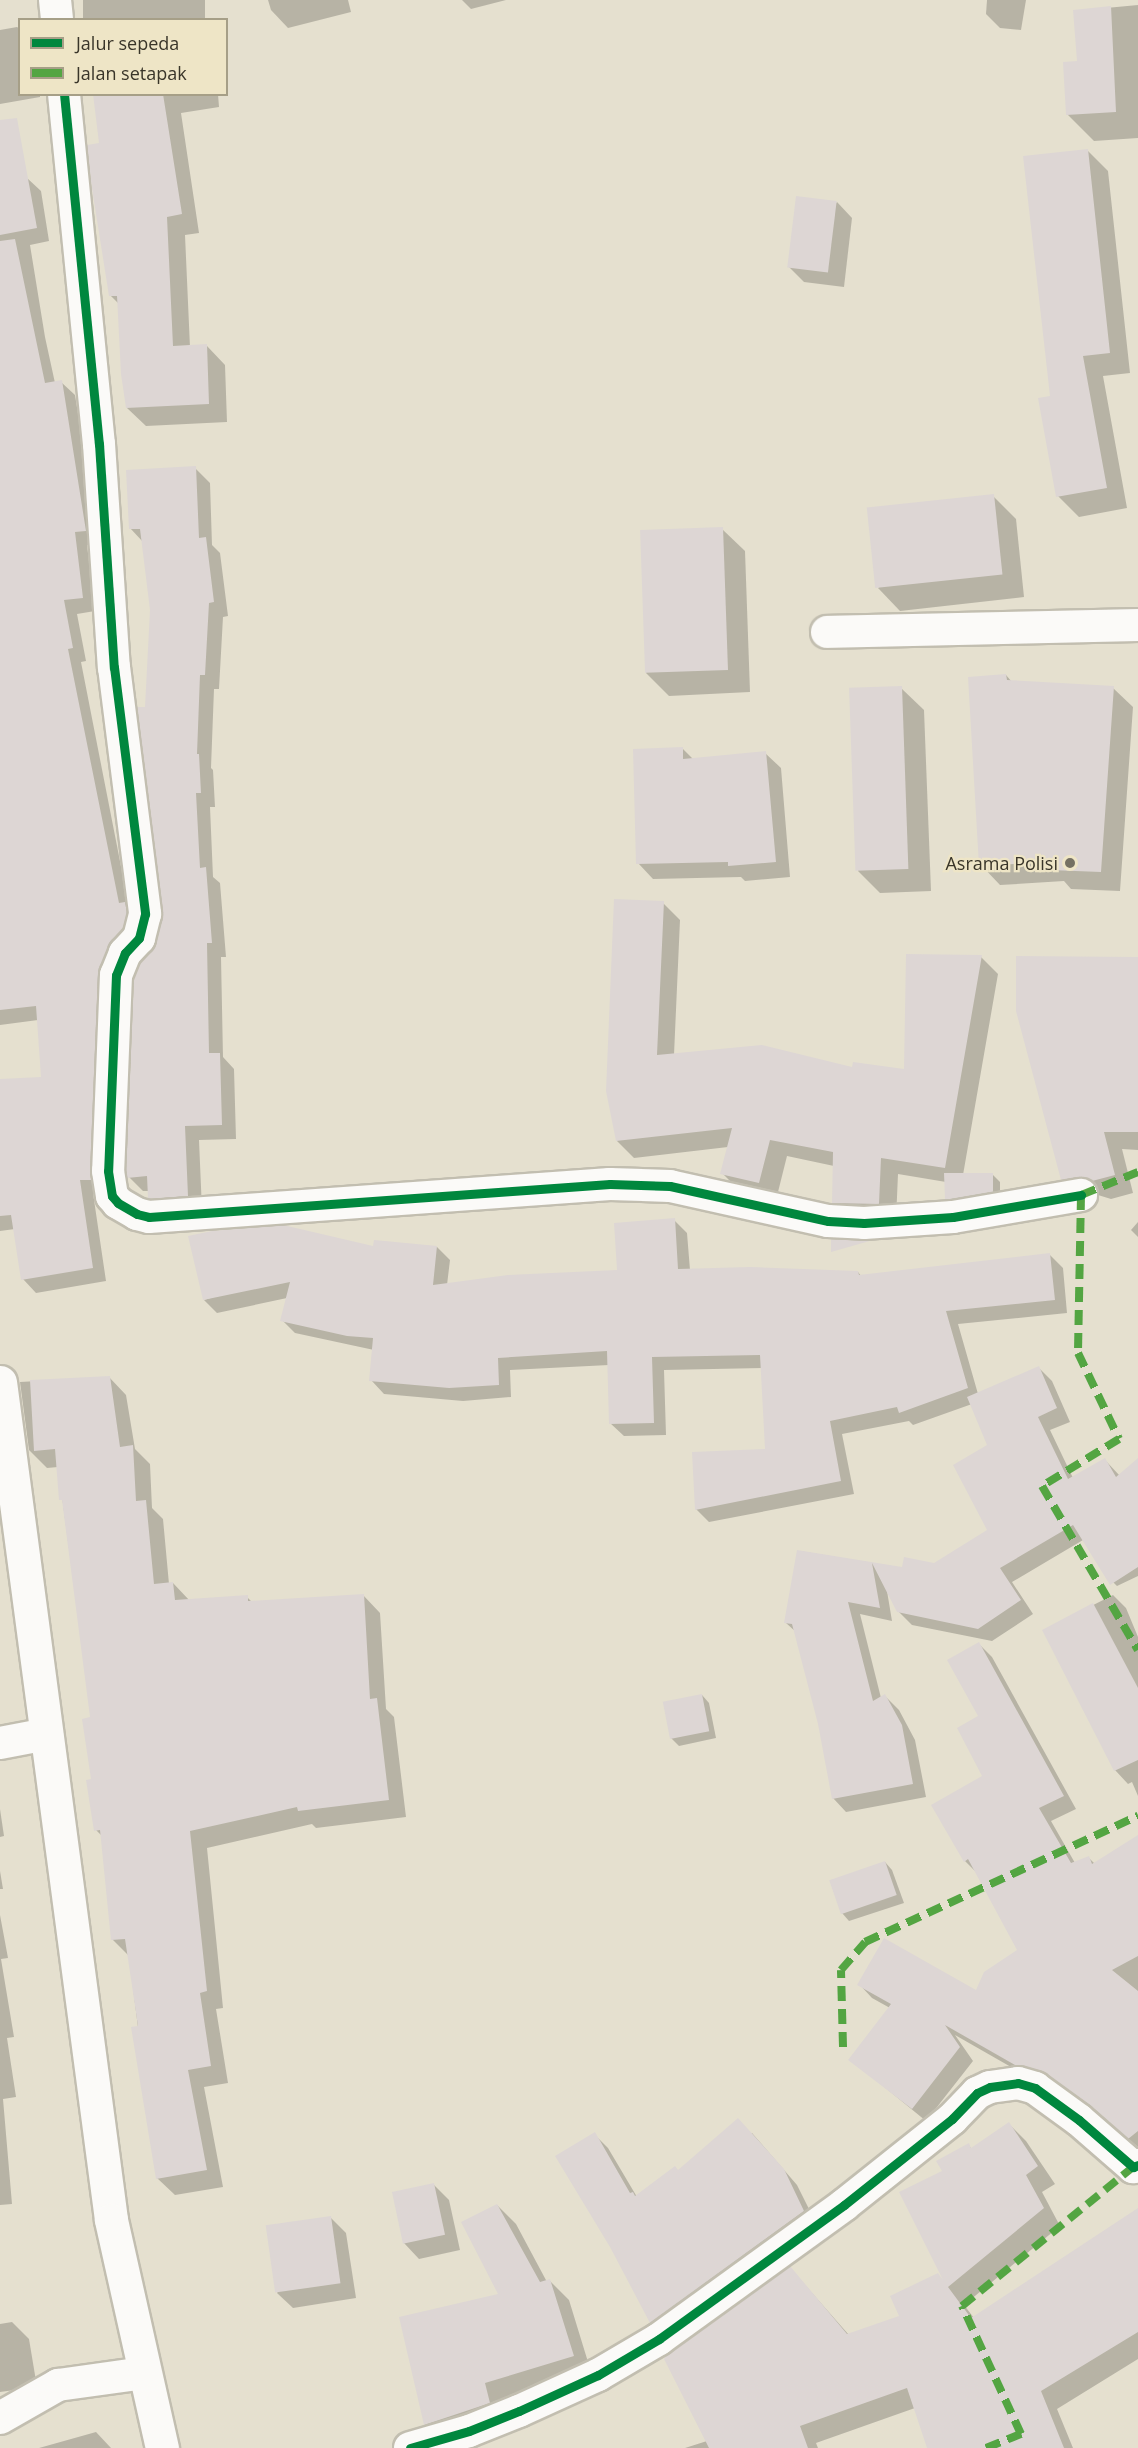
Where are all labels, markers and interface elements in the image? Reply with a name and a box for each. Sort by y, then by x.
legend [18,18,228,96]
text: Jalur sepeda [76,31,179,55]
text: Jalan setapak [76,61,187,85]
place label: Asrama Polisi [945,852,1058,874]
marker: Asrama Polisi [1063,856,1077,870]

